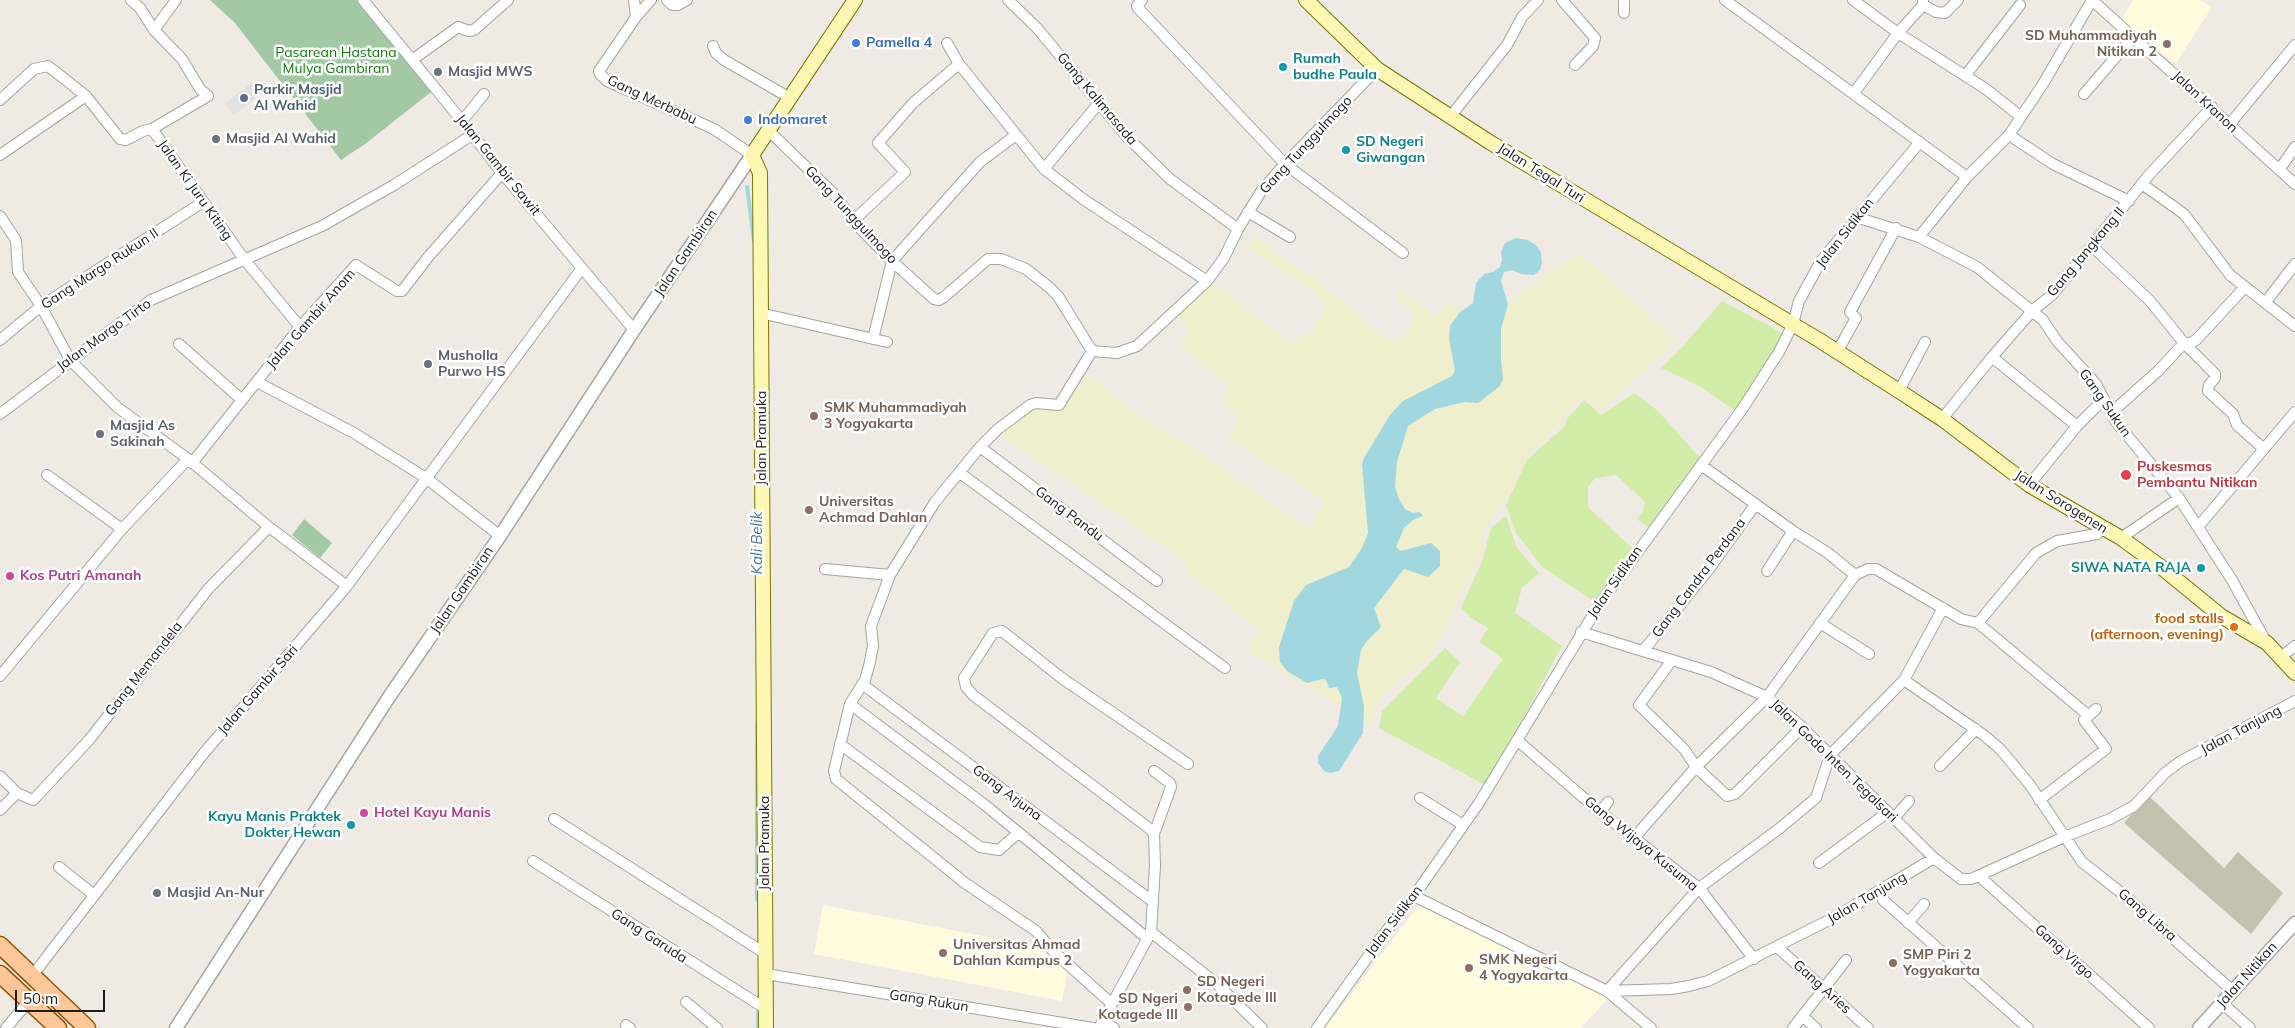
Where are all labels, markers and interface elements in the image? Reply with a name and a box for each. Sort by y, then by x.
place label: SD Muhammadiyah Nitikan 2 [2025,28,2157,60]
place label: Pamella 4 [866,35,932,51]
marker: Pamella 4 [850,37,862,49]
marker: SD Muhammadiyah Nitikan 2 [2161,38,2173,50]
park label: Pasarean Hastana Mulya Gambiran [275,45,397,78]
street label: Gang Kalimasada [1053,49,1141,149]
place label: Rumah budhe Paula [1293,51,1377,84]
marker: Rumah budhe Paula [1277,61,1289,73]
place label: Masjid MWS [448,64,532,80]
marker: Masjid MWS [432,66,444,78]
street label: Jalan Kranon [2169,67,2241,137]
street label: Gang Merbabu [605,72,699,128]
place label: Parkir Masjid Al Wahid [254,82,342,114]
marker: Parkir Masjid Al Wahid [238,92,250,104]
street label: Gang Tunggulmogo [1256,93,1356,197]
street label: Jalan Gambir Sawit [452,111,544,219]
place label: Indomaret [758,112,827,128]
marker: Indomaret [742,114,754,126]
place label: Masjid Al Wahid [226,131,336,147]
marker: Masjid Al Wahid [210,133,222,145]
place label: SD Negeri Giwangan [1356,134,1425,166]
street label: Jalan Ki Juru Kiting [154,136,236,244]
street label: Jalan Tegal Turi [1494,140,1588,206]
marker: SD Negeri Giwangan [1340,144,1352,156]
street label: Gang Tunggulmogo [801,163,901,267]
street label: Jalan Sidikan [1812,195,1878,271]
street label: Gang Jangkang II [2044,204,2128,300]
street label: Jalan Gambiran [651,206,721,300]
street label: Gang Margo Rukun II [38,225,162,313]
street label: Jalan Gambir Anom [263,266,359,372]
street label: Jalan Margo Tirto [54,295,154,375]
place label: Musholla Purwo HS [438,348,506,381]
marker: Musholla Purwo HS [422,358,434,370]
street label: Gang Sukun [2075,366,2135,440]
street label: Jalan Pramuka [754,391,770,485]
place label: SMK Muhammadiyah 3 Yogyakarta [824,400,967,432]
marker: SMK Muhammadiyah 3 Yogyakarta [808,410,820,422]
place label: Masjid As Sakinah [110,418,175,451]
marker: Masjid As Sakinah [94,428,106,440]
place label: Puskesmas Pembantu Nitikan [2137,459,2257,492]
street label: Jalan Sorogenen [2011,467,2111,537]
marker: Puskesmas Pembantu Nitikan [2119,468,2133,482]
street label: Gang Pandu [1032,483,1106,545]
place label: Universitas Achmad Dahlan [819,494,927,526]
marker: Universitas Achmad Dahlan [803,504,815,516]
water label: Kali Belik [748,512,766,574]
street label: Gang Candra Perdana [1649,515,1749,641]
street label: Jalan Gambiran [427,543,497,637]
street label: Jalan Sidikan [1584,543,1646,621]
place label: SIWA NATA RAJA [2071,560,2191,576]
marker: SIWA NATA RAJA [2195,562,2207,574]
place label: Kos Putri Amanah [20,568,141,584]
marker: Kos Putri Amanah [4,570,16,582]
place label: food stalls (afternoon, evening) [2089,611,2224,644]
street label: Gang Memandela [102,618,186,720]
marker: food stalls (afternoon, evening) [2228,621,2240,633]
street label: Jalan Gambir Sari [214,642,302,738]
street label: Jalan Godo Inten Tegalsari [1767,696,1901,826]
street label: Jalan Tanjung [2198,702,2284,758]
street label: Gang Arjuna [969,762,1045,824]
street label: Gang Wijaya Kusuma [1581,793,1701,895]
street label: Jalan Pramuka [757,796,773,890]
place label: Hotel Kayu Manis [374,805,491,821]
marker: Hotel Kayu Manis [358,807,370,819]
place label: Kayu Manis Praktek Dokter Hewan [208,809,341,842]
marker: Kayu Manis Praktek Dokter Hewan [345,819,357,831]
street label: Jalan Tanjung [1824,869,1910,927]
street label: Jalan Sidikan [1362,882,1426,960]
place label: Masjid An-Nur [167,885,264,901]
street label: Gang Libra [2114,885,2180,945]
marker: Masjid An-Nur [151,887,163,899]
street label: Gang Garuda [608,905,690,967]
street label: Gang Virgo [2031,921,2097,983]
place label: Universitas Ahmad Dahlan Kampus 2 [953,937,1080,970]
street label: Jalan Nitikan [2213,939,2281,1011]
marker: Universitas Ahmad Dahlan Kampus 2 [937,947,949,959]
place label: SMP Piri 2 Yogyakarta [1903,947,1980,980]
place label: SMK Negeri 4 Yogyakarta [1479,952,1568,984]
street label: Gang Aries [1790,957,1854,1017]
marker: SMP Piri 2 Yogyakarta [1887,957,1899,969]
marker: SMK Negeri 4 Yogyakarta [1463,962,1475,974]
place label: SD Negeri Kotagede III [1197,974,1277,1006]
scale bar [18,980,108,1012]
marker: SD Negeri Kotagede III [1181,984,1193,996]
street label: Gang Rukun [888,986,970,1016]
text: 50 m [23,989,58,1008]
place label: SD Ngeri Kotagede III [1098,991,1178,1024]
marker: SD Ngeri Kotagede III [1182,1001,1194,1013]

